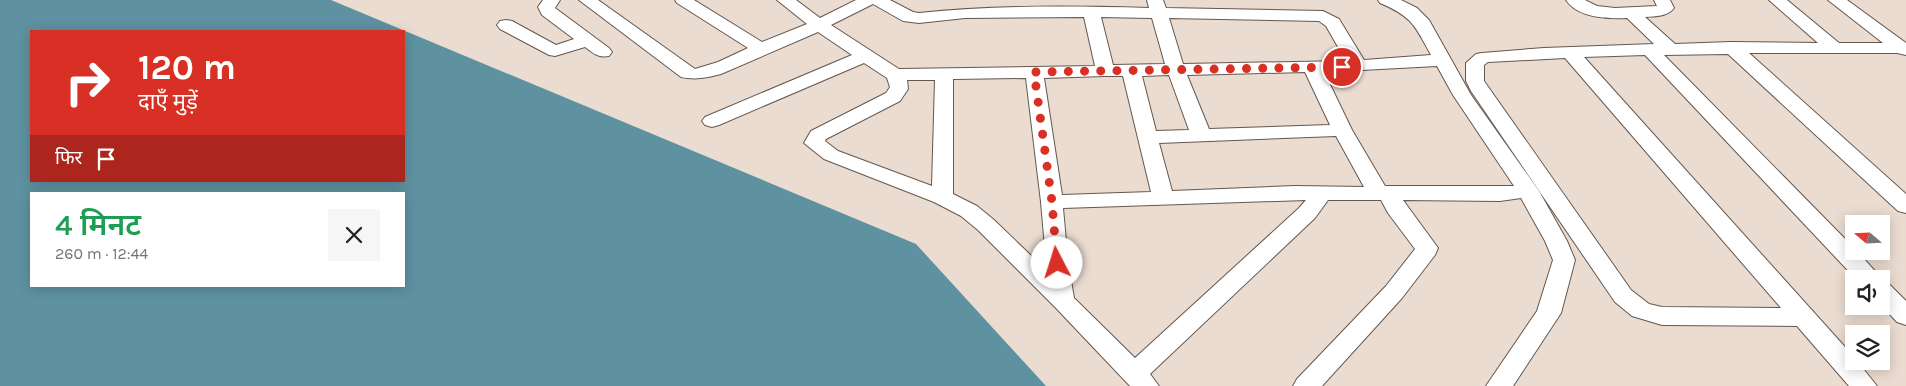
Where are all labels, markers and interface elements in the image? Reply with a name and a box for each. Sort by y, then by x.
pin [1321,46,1363,88]
text: 120 m [138,47,236,88]
icon: right [55,50,120,115]
icon: arrive [1328,53,1356,81]
text: दाएँ मुड़ें [138,89,198,115]
icon: arrive [92,145,120,173]
text: फिर [55,147,82,169]
text: 4 मिनट [55,207,141,243]
button: close [328,209,380,261]
north arrow [1845,215,1890,260]
map controls [1845,215,1890,370]
position arrow [1030,236,1082,288]
text: 260 m · 12:44 [55,244,148,263]
button: sound [1845,270,1890,315]
button: layers [1845,325,1890,370]

